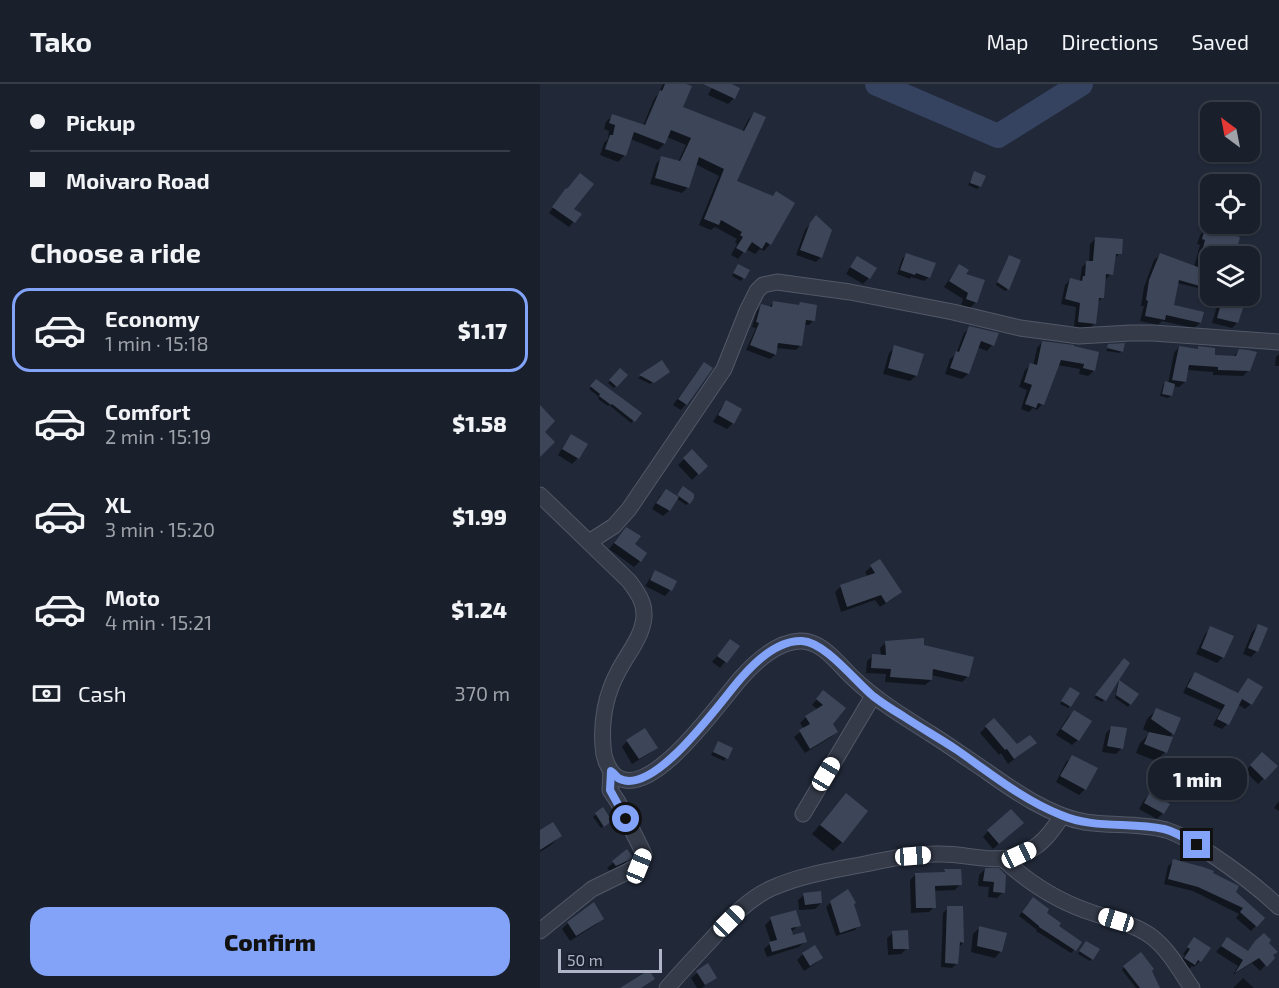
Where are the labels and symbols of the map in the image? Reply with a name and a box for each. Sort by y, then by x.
north arrow [1200,102,1260,162]
car [809,754,843,794]
callout: 1 min [1148,758,1246,800]
route start [612,805,639,832]
route end [1183,831,1210,858]
car [999,839,1039,871]
car [624,846,654,886]
car [894,846,932,866]
car [710,902,748,940]
car [1096,906,1136,934]
scale bar [558,946,662,974]

